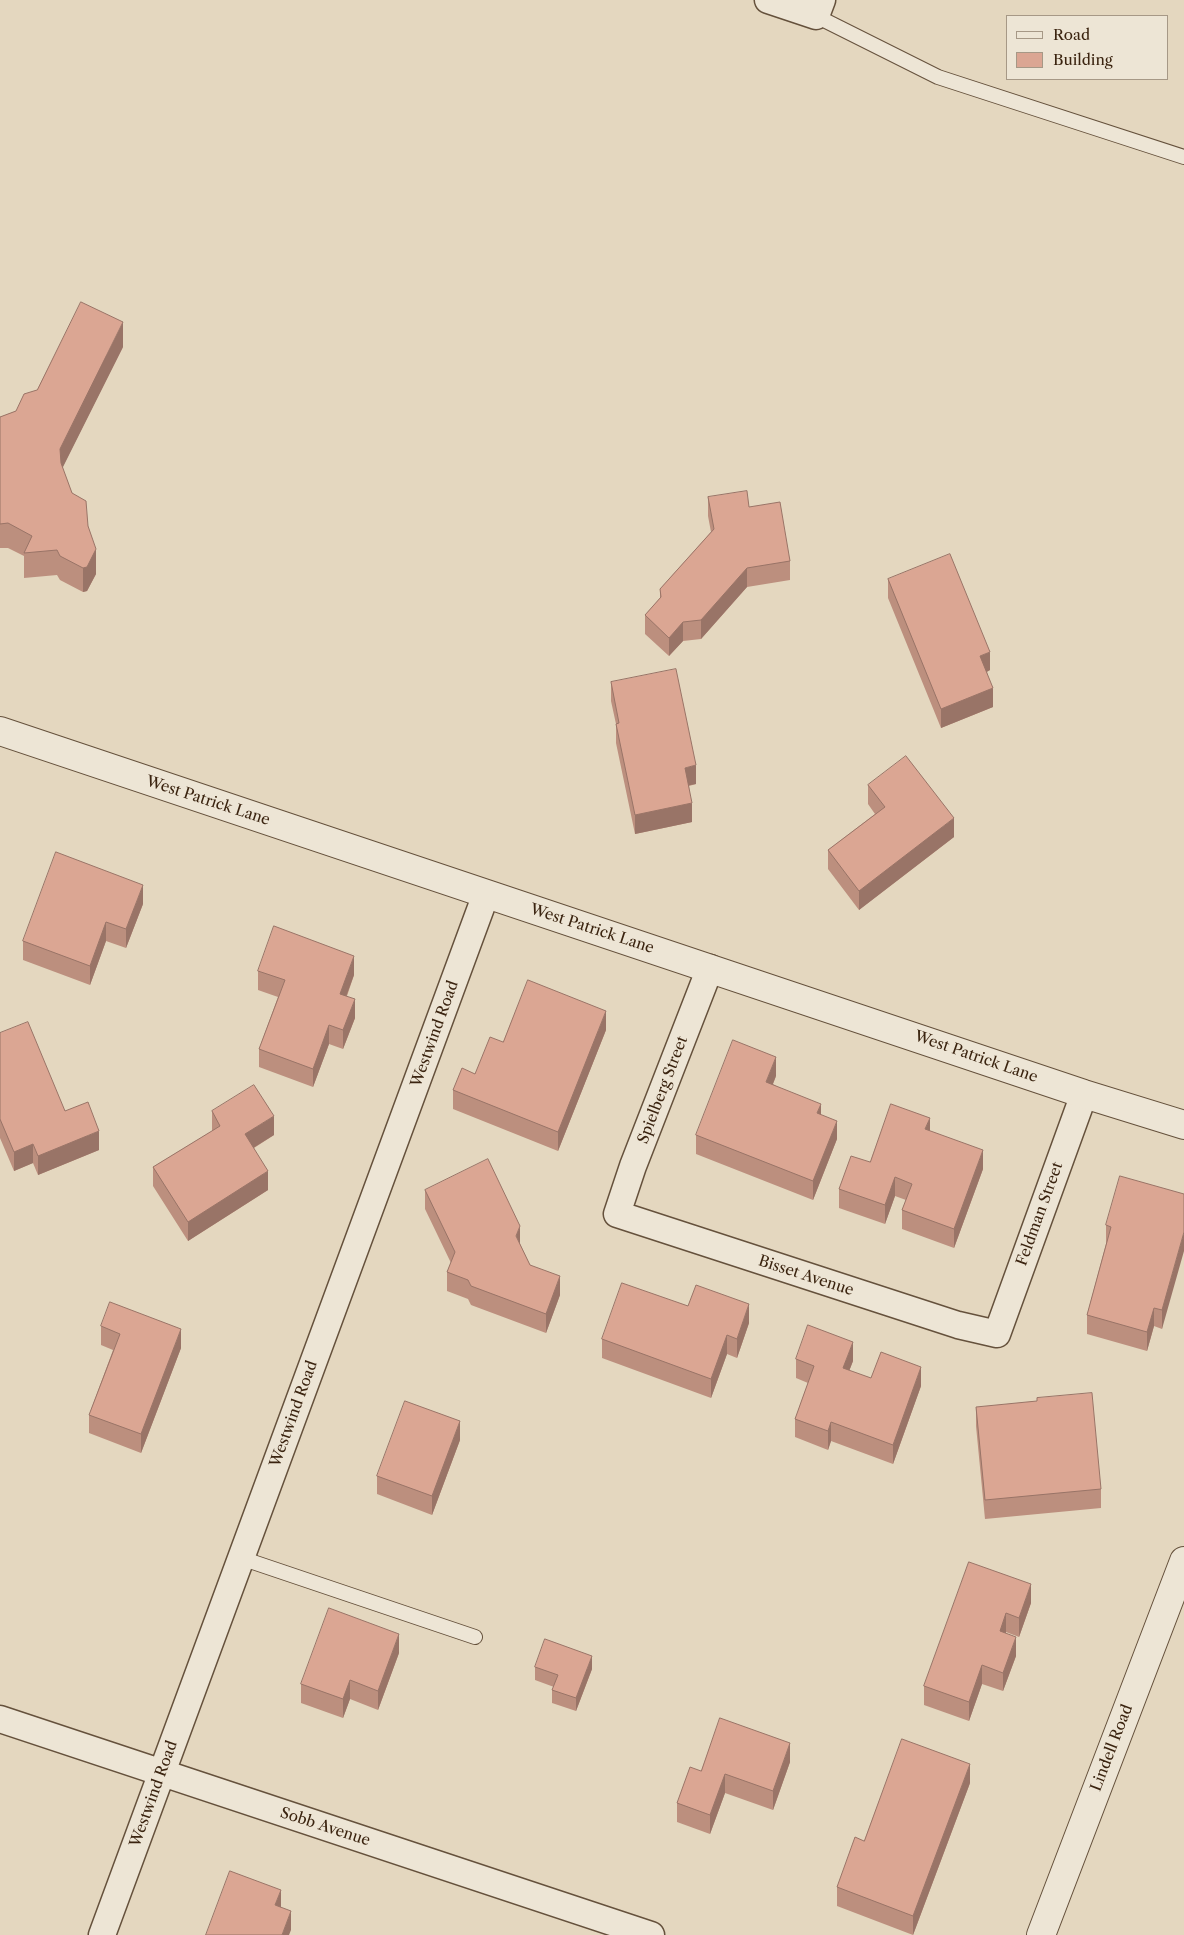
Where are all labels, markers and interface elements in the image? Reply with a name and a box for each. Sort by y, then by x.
legend [1006,15,1169,80]
text: Road [1053,25,1090,44]
text: Building [1053,50,1113,69]
street label: West Patrick Lane [144,772,272,830]
street label: West Patrick Lane [528,900,656,958]
street label: Westwind Road [407,978,463,1090]
street label: West Patrick Lane [912,1027,1040,1087]
street label: Spielberg Street [634,1034,692,1146]
street label: Feldman Street [1013,1160,1067,1268]
street label: Bisset Avenue [756,1252,856,1300]
street label: Westwind Road [266,1358,322,1470]
street label: Lindell Road [1087,1702,1137,1794]
street label: Westwind Road [126,1738,182,1850]
street label: Sobb Avenue [278,1804,372,1850]

